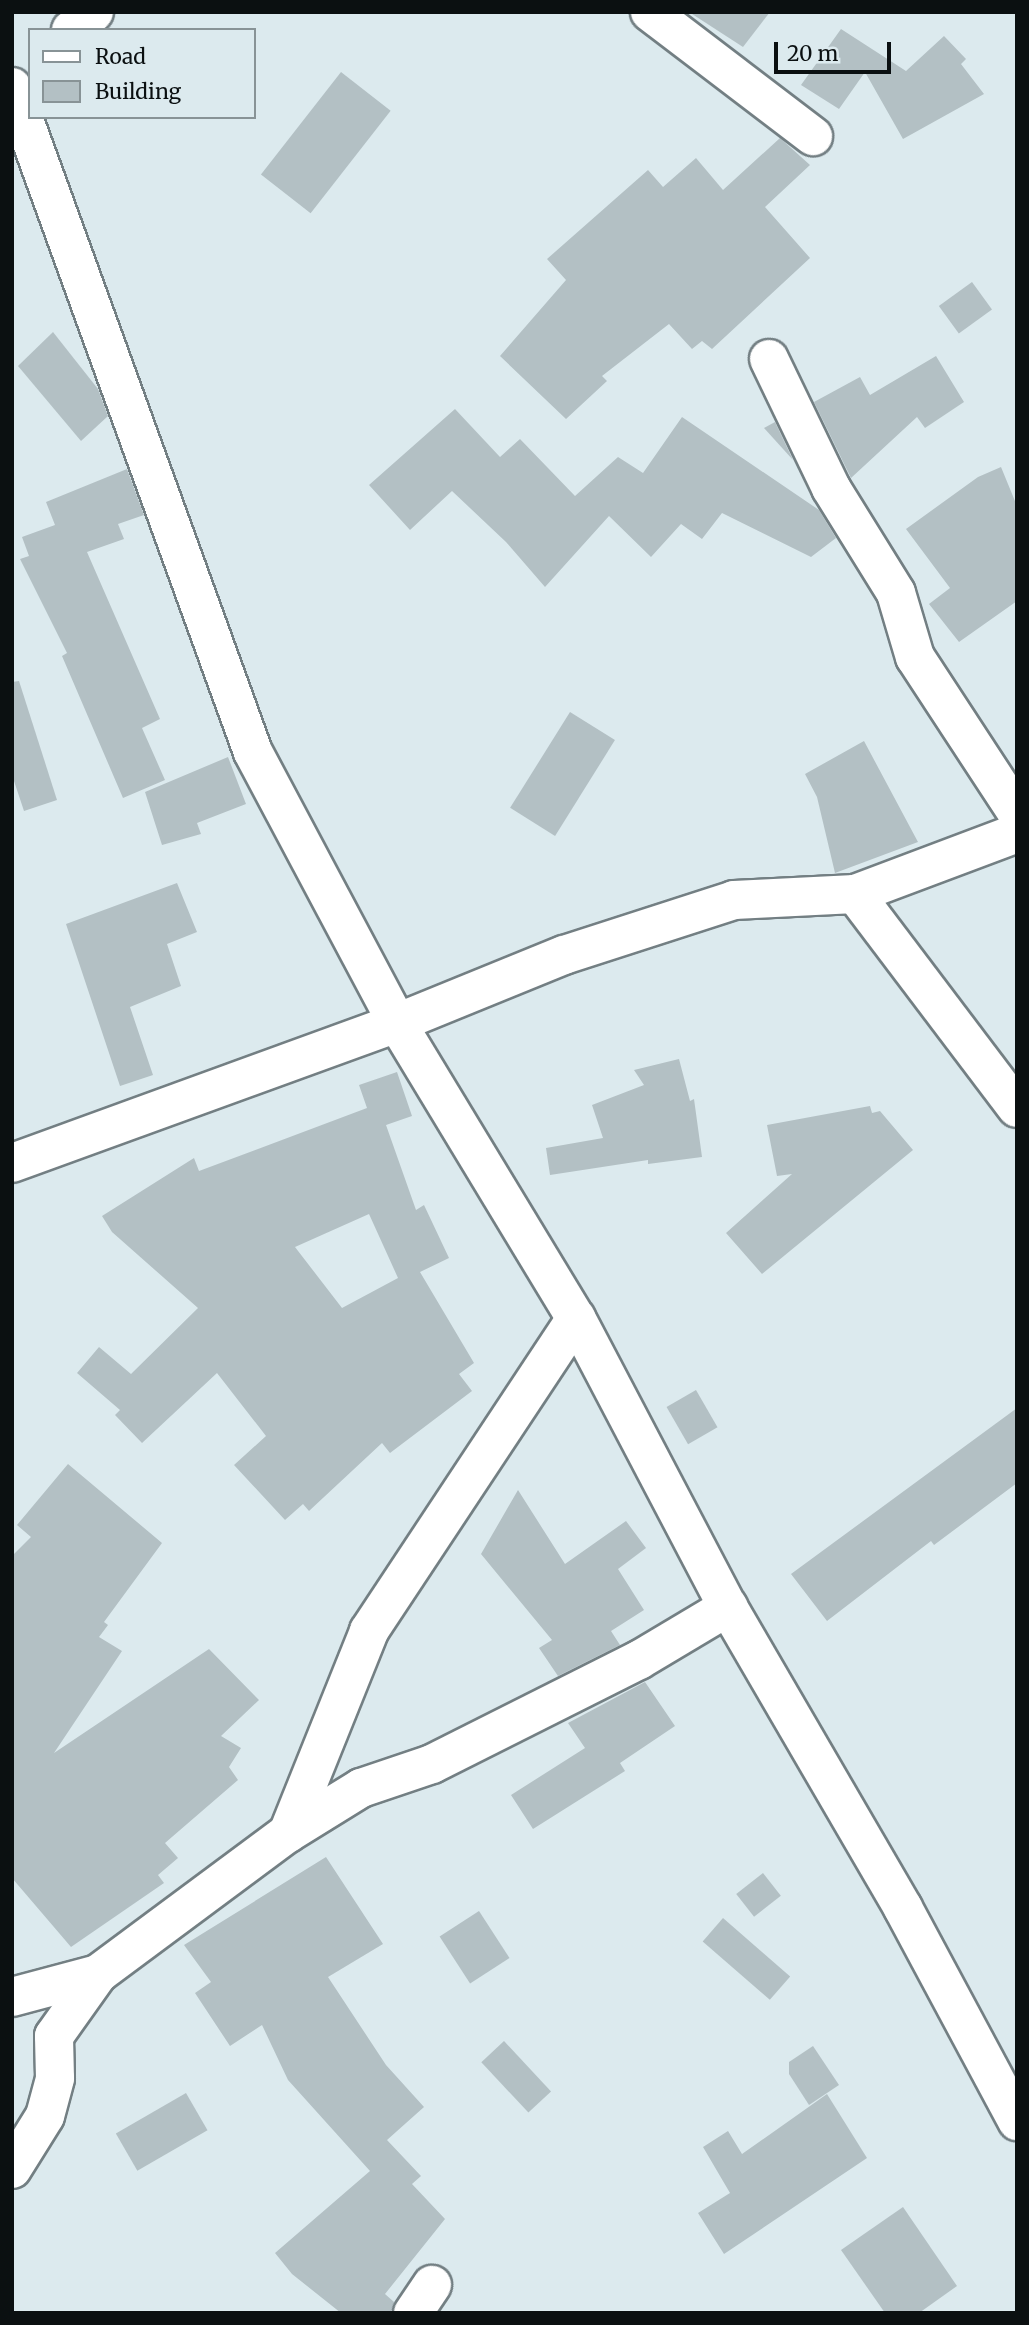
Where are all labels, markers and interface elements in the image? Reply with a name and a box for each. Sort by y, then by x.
legend [28,28,256,119]
scale bar [777,28,894,72]
text: 20 m [787,40,838,67]
text: Road [95,43,146,70]
text: Building [95,78,181,105]

